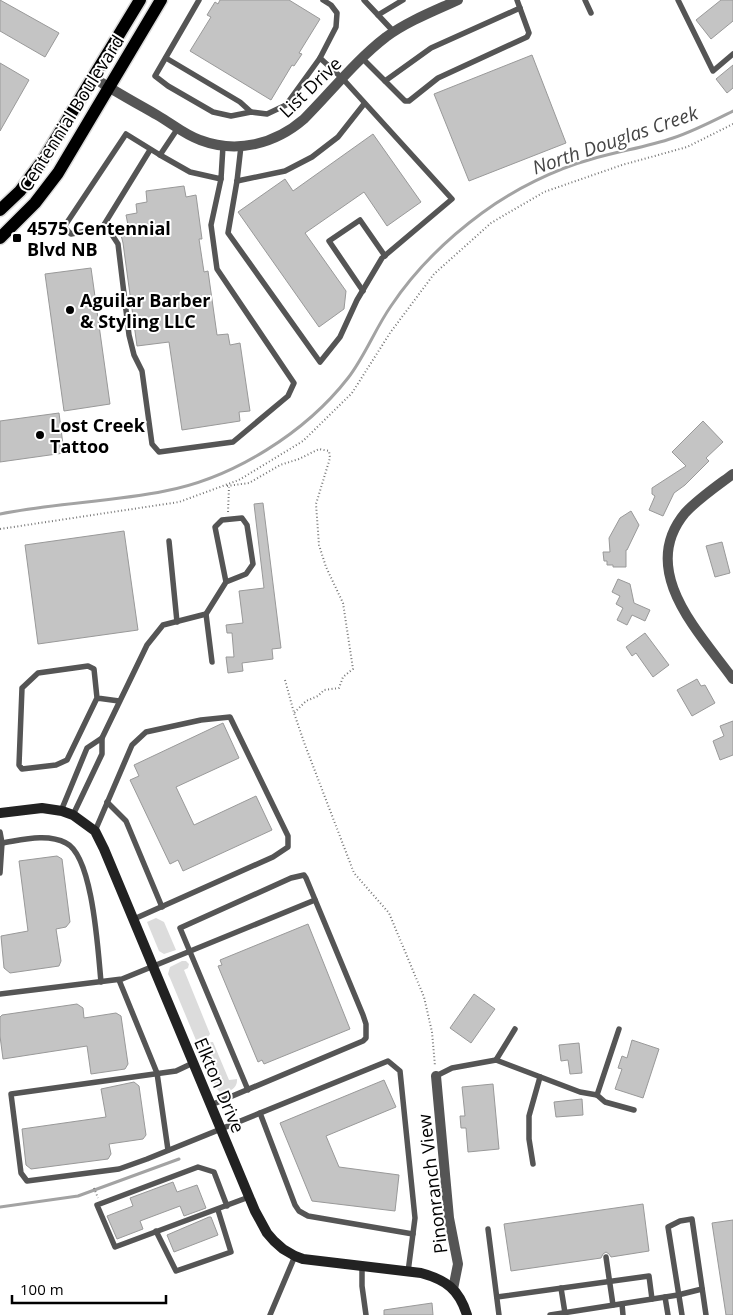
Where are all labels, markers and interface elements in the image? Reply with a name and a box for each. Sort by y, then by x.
street label: Centennial Boulevard [13,30,129,196]
street label: List Drive [274,51,346,123]
water label: North Douglas Creek [529,99,702,181]
place label: 4575 Centennial Blvd NB [27,216,171,261]
marker: 4575 Centennial Blvd NB [11,232,23,244]
place label: Aguilar Barber & Styling LLC [80,288,210,333]
marker: Aguilar Barber & Styling LLC [64,304,76,316]
place label: Lost Creek Tattoo [50,413,146,458]
marker: Lost Creek Tattoo [34,429,46,441]
street label: Elkton Drive [189,1034,251,1136]
street label: Pinonranch View [412,1113,452,1255]
scale bar [12,1272,166,1304]
text: 100 m [20,1279,64,1299]

